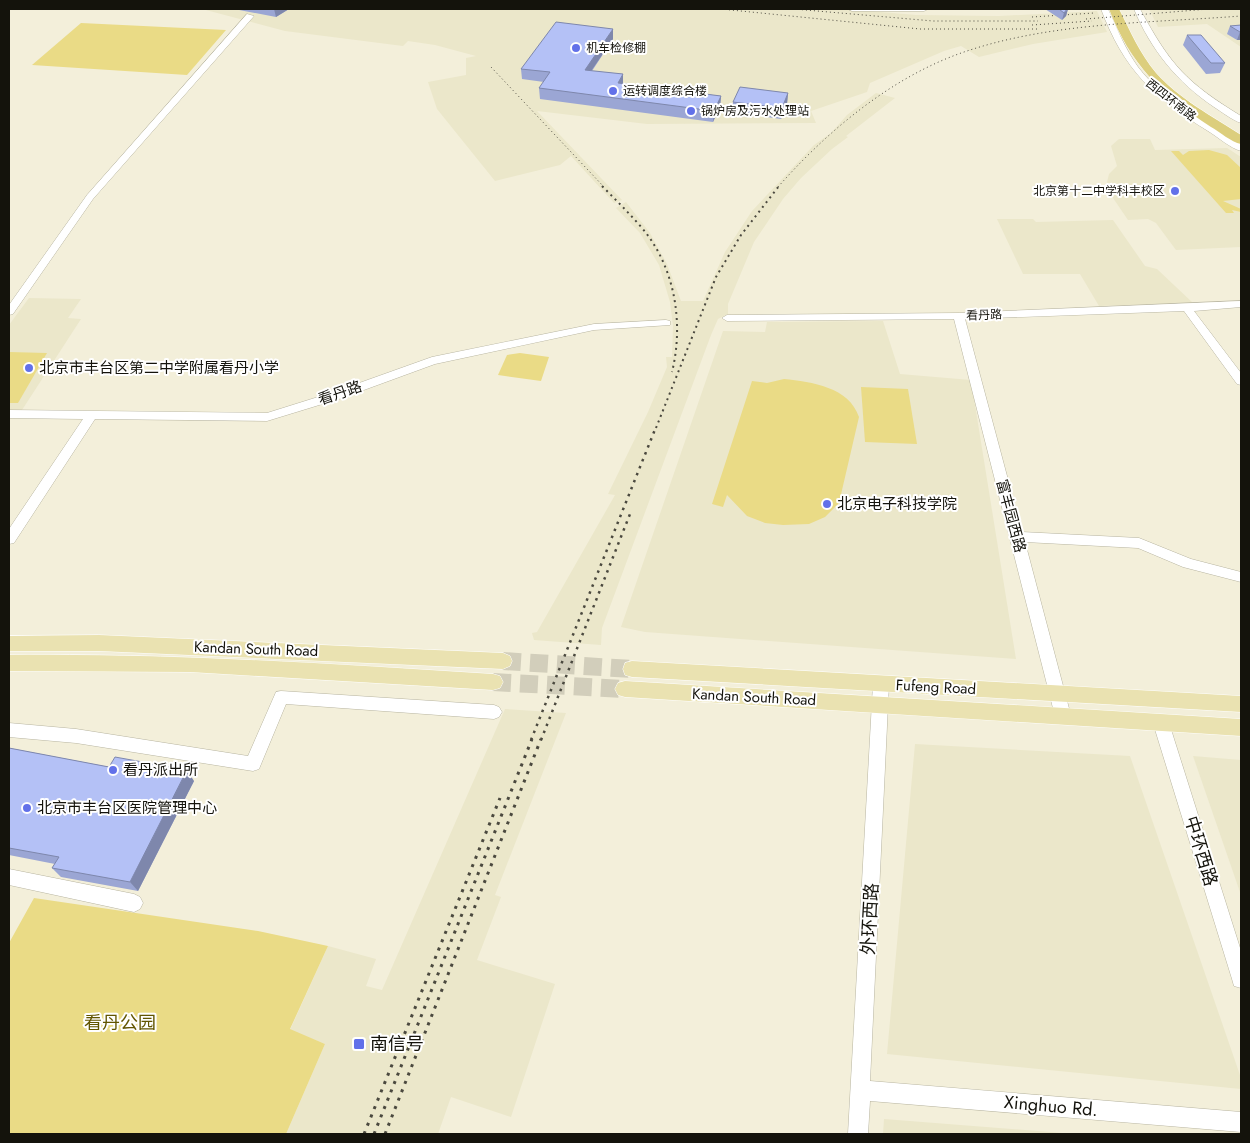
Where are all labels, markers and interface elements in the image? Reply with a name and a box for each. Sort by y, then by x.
place label: 机车检修棚 [586,39,646,57]
marker: 机车检修棚 [570,42,582,54]
street label: 西四环南路 [1142,74,1200,126]
place label: 运转调度综合楼 [623,82,707,100]
marker: 运转调度综合楼 [607,85,619,97]
place label: 锅炉房及污水处理站 [701,102,809,120]
marker: 锅炉房及污水处理站 [685,105,697,117]
place label: 北京第十二中学科丰校区 [1033,182,1165,200]
marker: 北京第十二中学科丰校区 [1169,185,1181,197]
street label: 看丹路 [966,305,1002,325]
place label: 北京市丰台区第二中学附属看丹小学 [39,357,279,379]
marker: 北京市丰台区第二中学附属看丹小学 [23,362,35,374]
street label: 看丹路 [315,375,365,411]
street label: 富丰园西路 [991,477,1031,555]
place label: 北京电子科技学院 [837,493,957,515]
marker: 北京电子科技学院 [821,498,833,510]
street label: Kandan South Road [193,636,319,662]
street label: Fufeng Road [895,674,977,700]
street label: Kandan South Road [691,683,817,711]
place label: 看丹派出所 [123,759,198,781]
marker: 看丹派出所 [107,764,119,776]
place label: 北京市丰台区医院管理中心 [37,797,217,819]
marker: 北京市丰台区医院管理中心 [21,802,33,814]
street label: 中环西路 [1178,813,1224,889]
street label: 外环西路 [855,882,885,956]
park label: 看丹公园 [84,1010,156,1036]
place label: 南信号 [370,1031,424,1057]
marker: 南信号 [352,1037,366,1051]
street label: Xinghuo Rd. [1003,1089,1099,1123]

